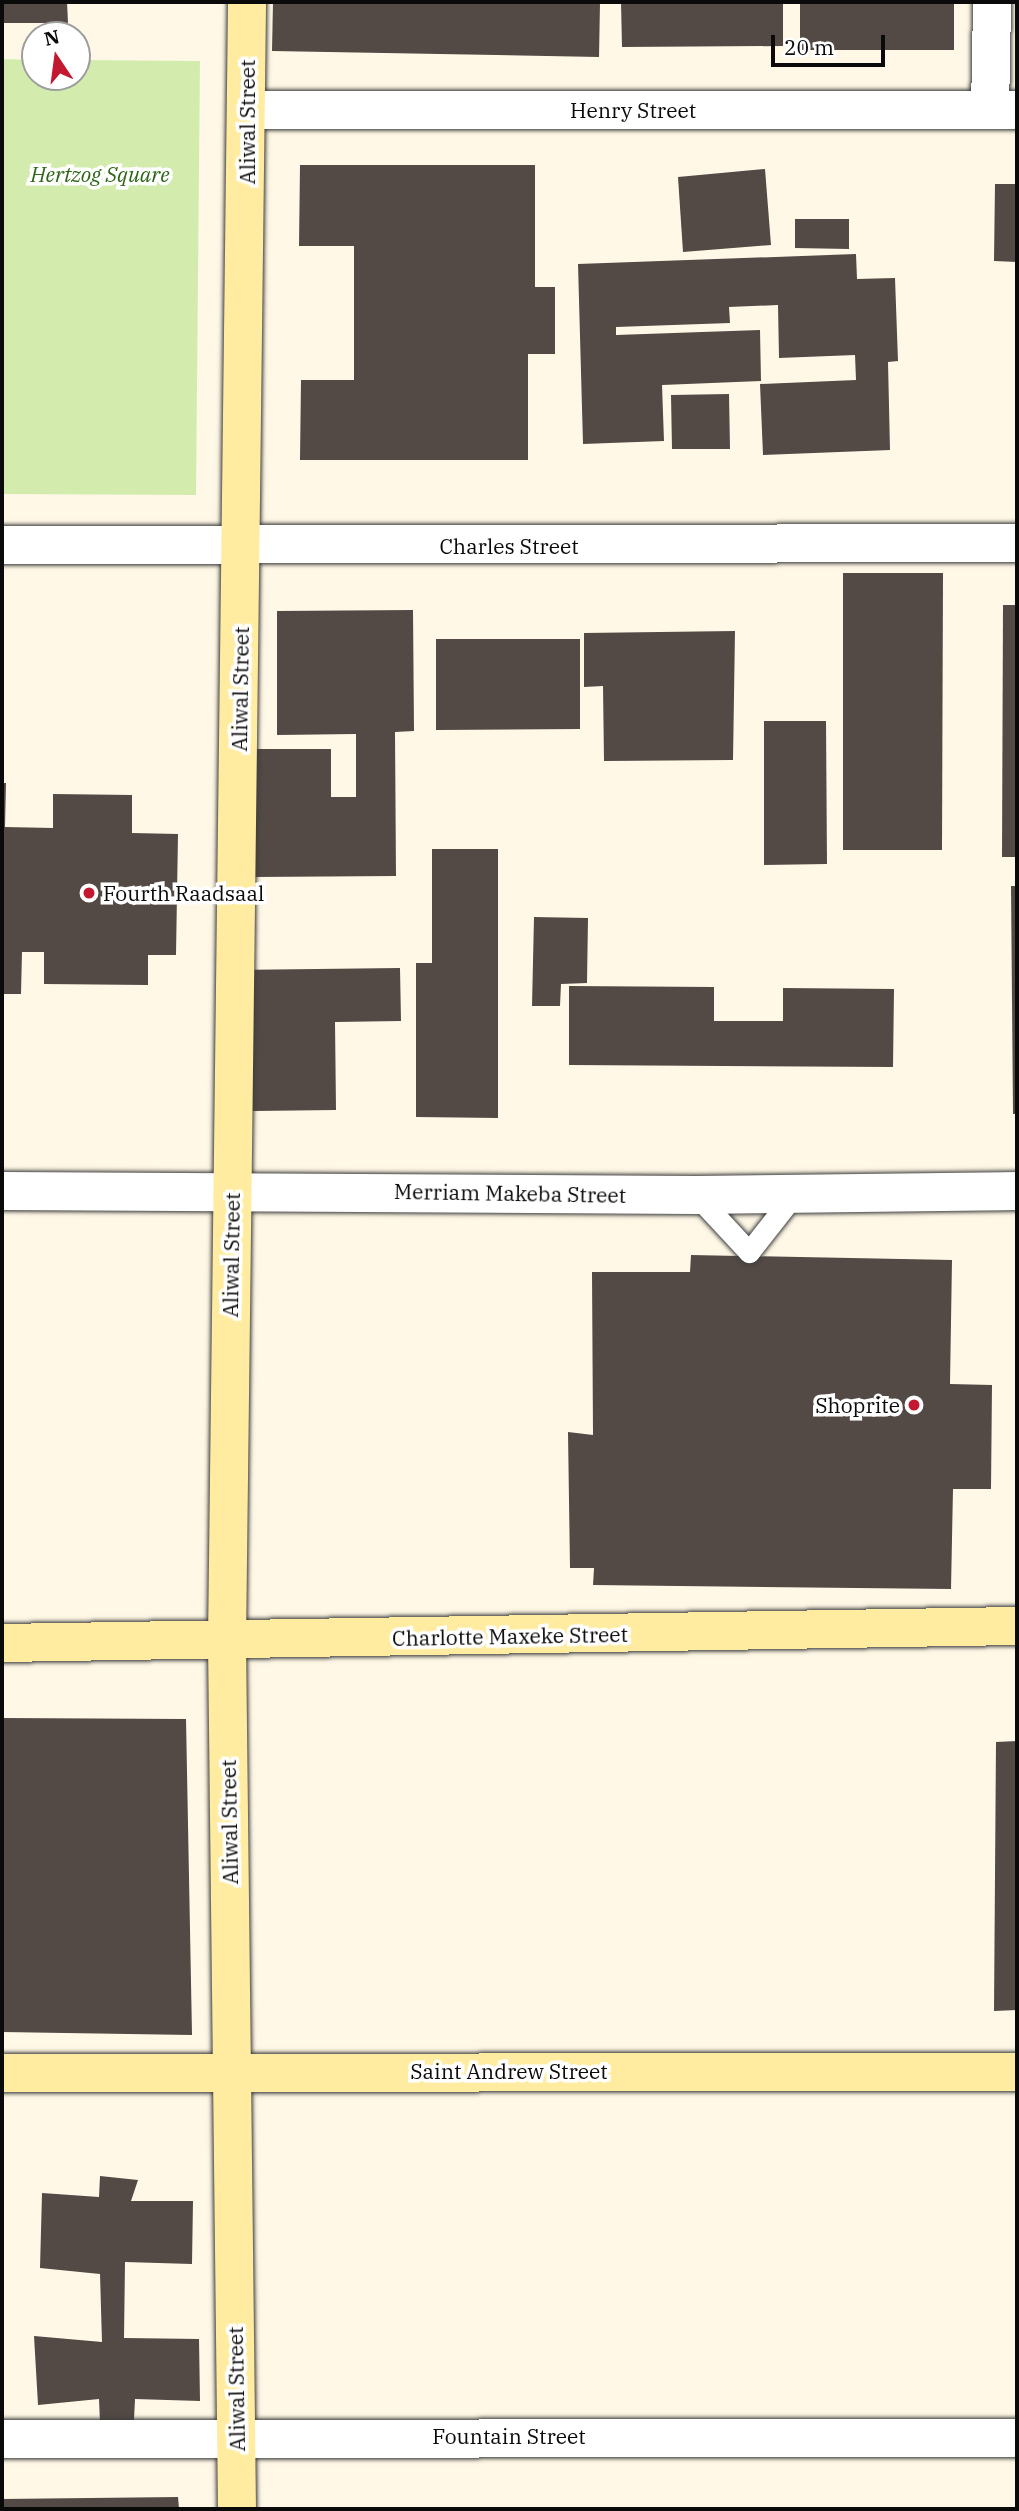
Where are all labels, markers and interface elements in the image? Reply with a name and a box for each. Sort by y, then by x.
north arrow [21,21,91,91]
scale bar [774,21,888,65]
text: N [42,24,62,51]
text: 20 m [784,33,834,61]
street label: Aliwal Street [234,60,260,184]
street label: Henry Street [570,97,696,123]
park label: Hertzog Square [30,161,170,187]
street label: Charles Street [439,533,579,559]
street label: Aliwal Street [226,626,254,752]
place label: Fourth Raadsaal [103,880,264,906]
marker: Fourth Raadsaal [81,885,97,901]
street label: Merriam Makeba Street [394,1178,626,1208]
street label: Aliwal Street [217,1192,245,1318]
place label: Shoprite [815,1392,900,1418]
marker: Shoprite [906,1397,922,1413]
street label: Charlotte Maxeke Street [392,1621,628,1651]
street label: Aliwal Street [215,1759,243,1885]
street label: Saint Andrew Street [410,2058,608,2084]
street label: Aliwal Street [222,2326,250,2452]
street label: Fountain Street [432,2423,586,2449]

